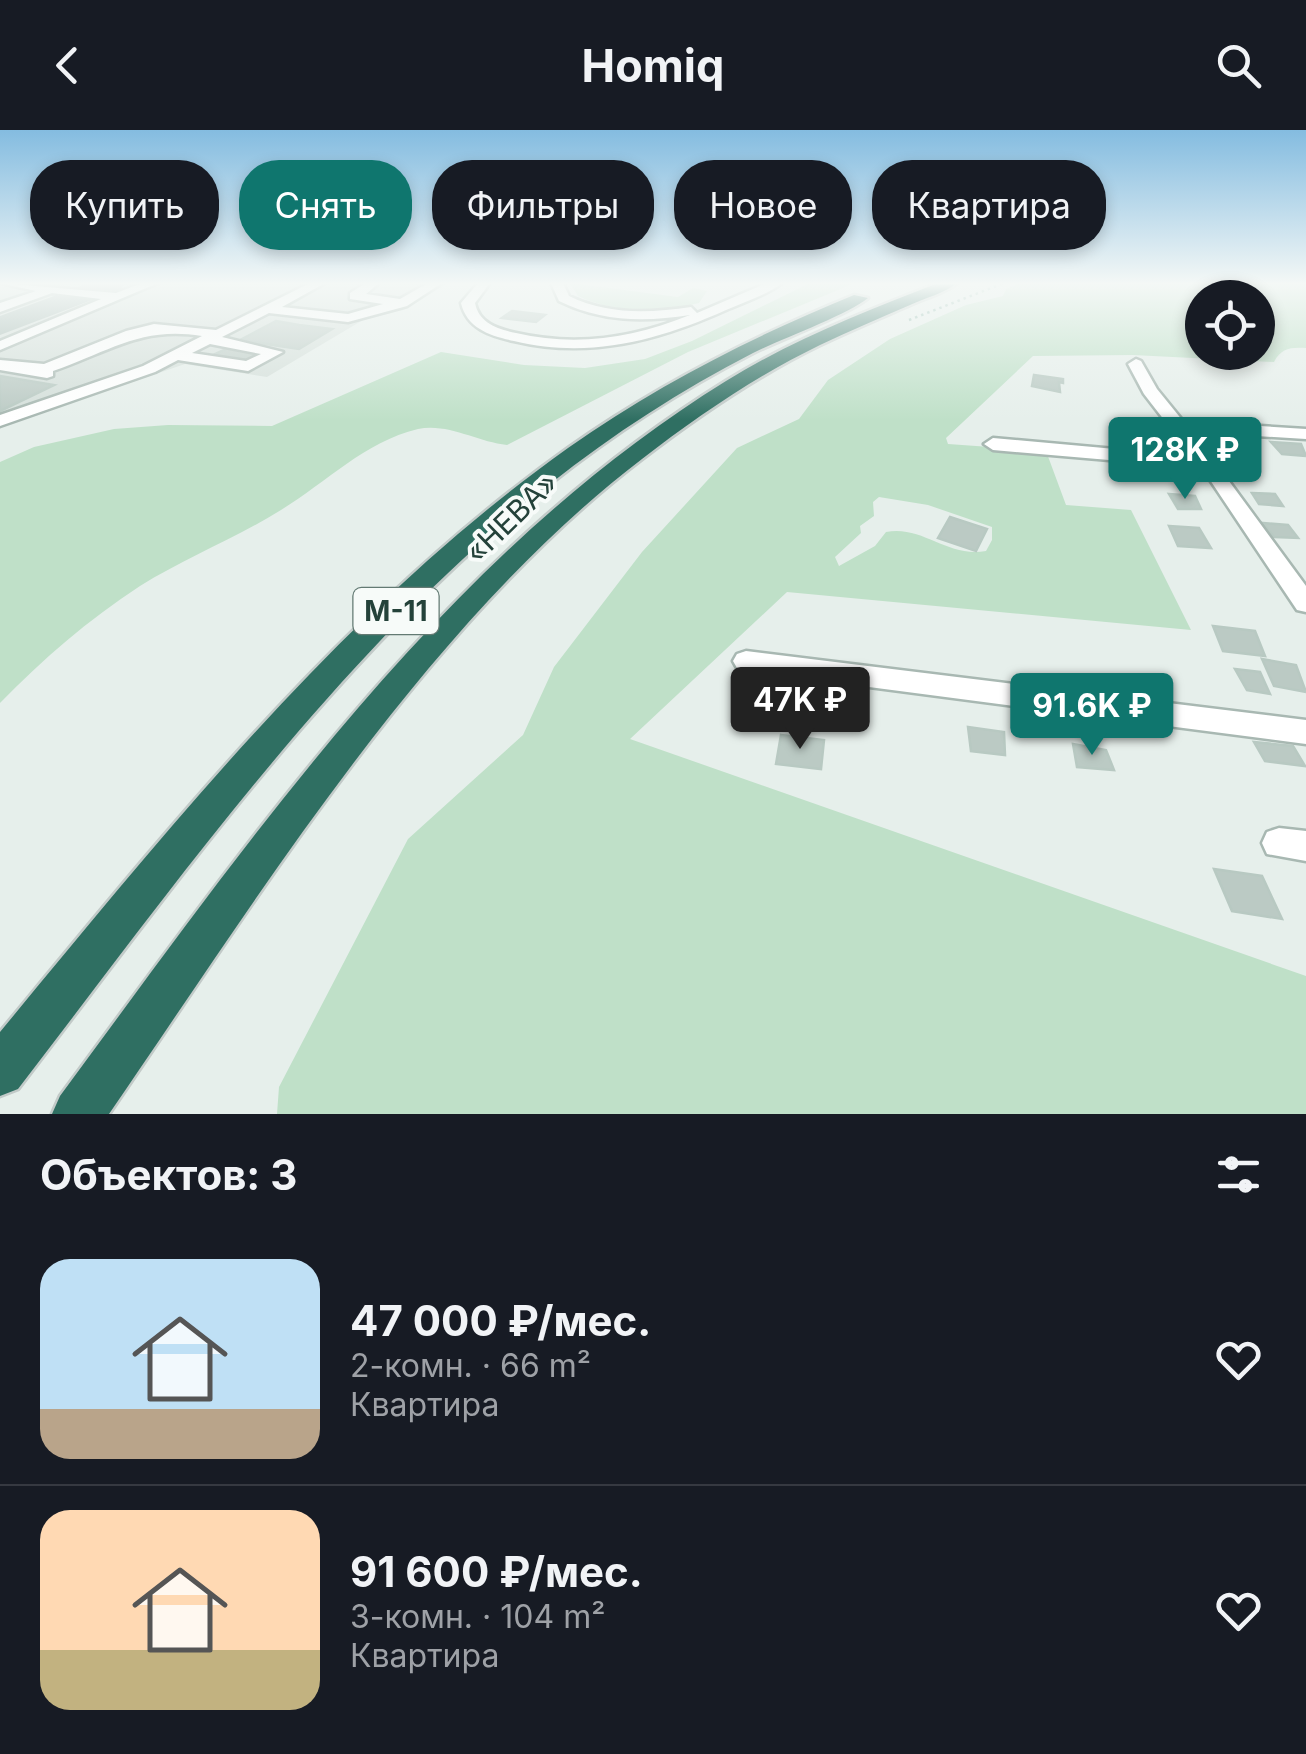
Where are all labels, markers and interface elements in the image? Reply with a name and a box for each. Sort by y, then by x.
icon: back [40,38,95,93]
text: Homiq [582,38,724,93]
icon: search [1211,38,1266,93]
chip: Купить [30,160,219,250]
chip: Снять [239,160,412,250]
chip: Фильтры [432,160,654,250]
chip: Новое [674,160,852,250]
chip: Квартира [872,160,1106,250]
map controls [1185,280,1275,370]
button: locate [1185,280,1275,370]
pin: 128K ₽ [1104,417,1266,502]
text: 128K ₽ [1130,430,1240,469]
street label: «НЕВА» [457,464,565,570]
road number: М-11 [354,588,438,634]
pin: 47K ₽ [730,667,870,752]
pin: 91.6K ₽ [1000,673,1184,758]
text: 47K ₽ [753,680,847,719]
text: 91.6K ₽ [1032,686,1152,725]
icon: filters [1211,1147,1266,1202]
text: Объектов: 3 [40,1149,297,1200]
text: 47 000 ₽/мес. [350,1295,651,1346]
icon: home [120,1299,240,1419]
icon: heart [1211,1332,1266,1387]
text: 2-комн. · 66 m² [350,1346,591,1385]
text: Квартира [350,1385,499,1424]
text: 91 600 ₽/мес. [350,1546,643,1597]
icon: home [120,1550,240,1670]
icon: heart [1211,1583,1266,1638]
text: 3-комн. · 104 m² [350,1597,605,1636]
text: Квартира [350,1636,499,1675]

